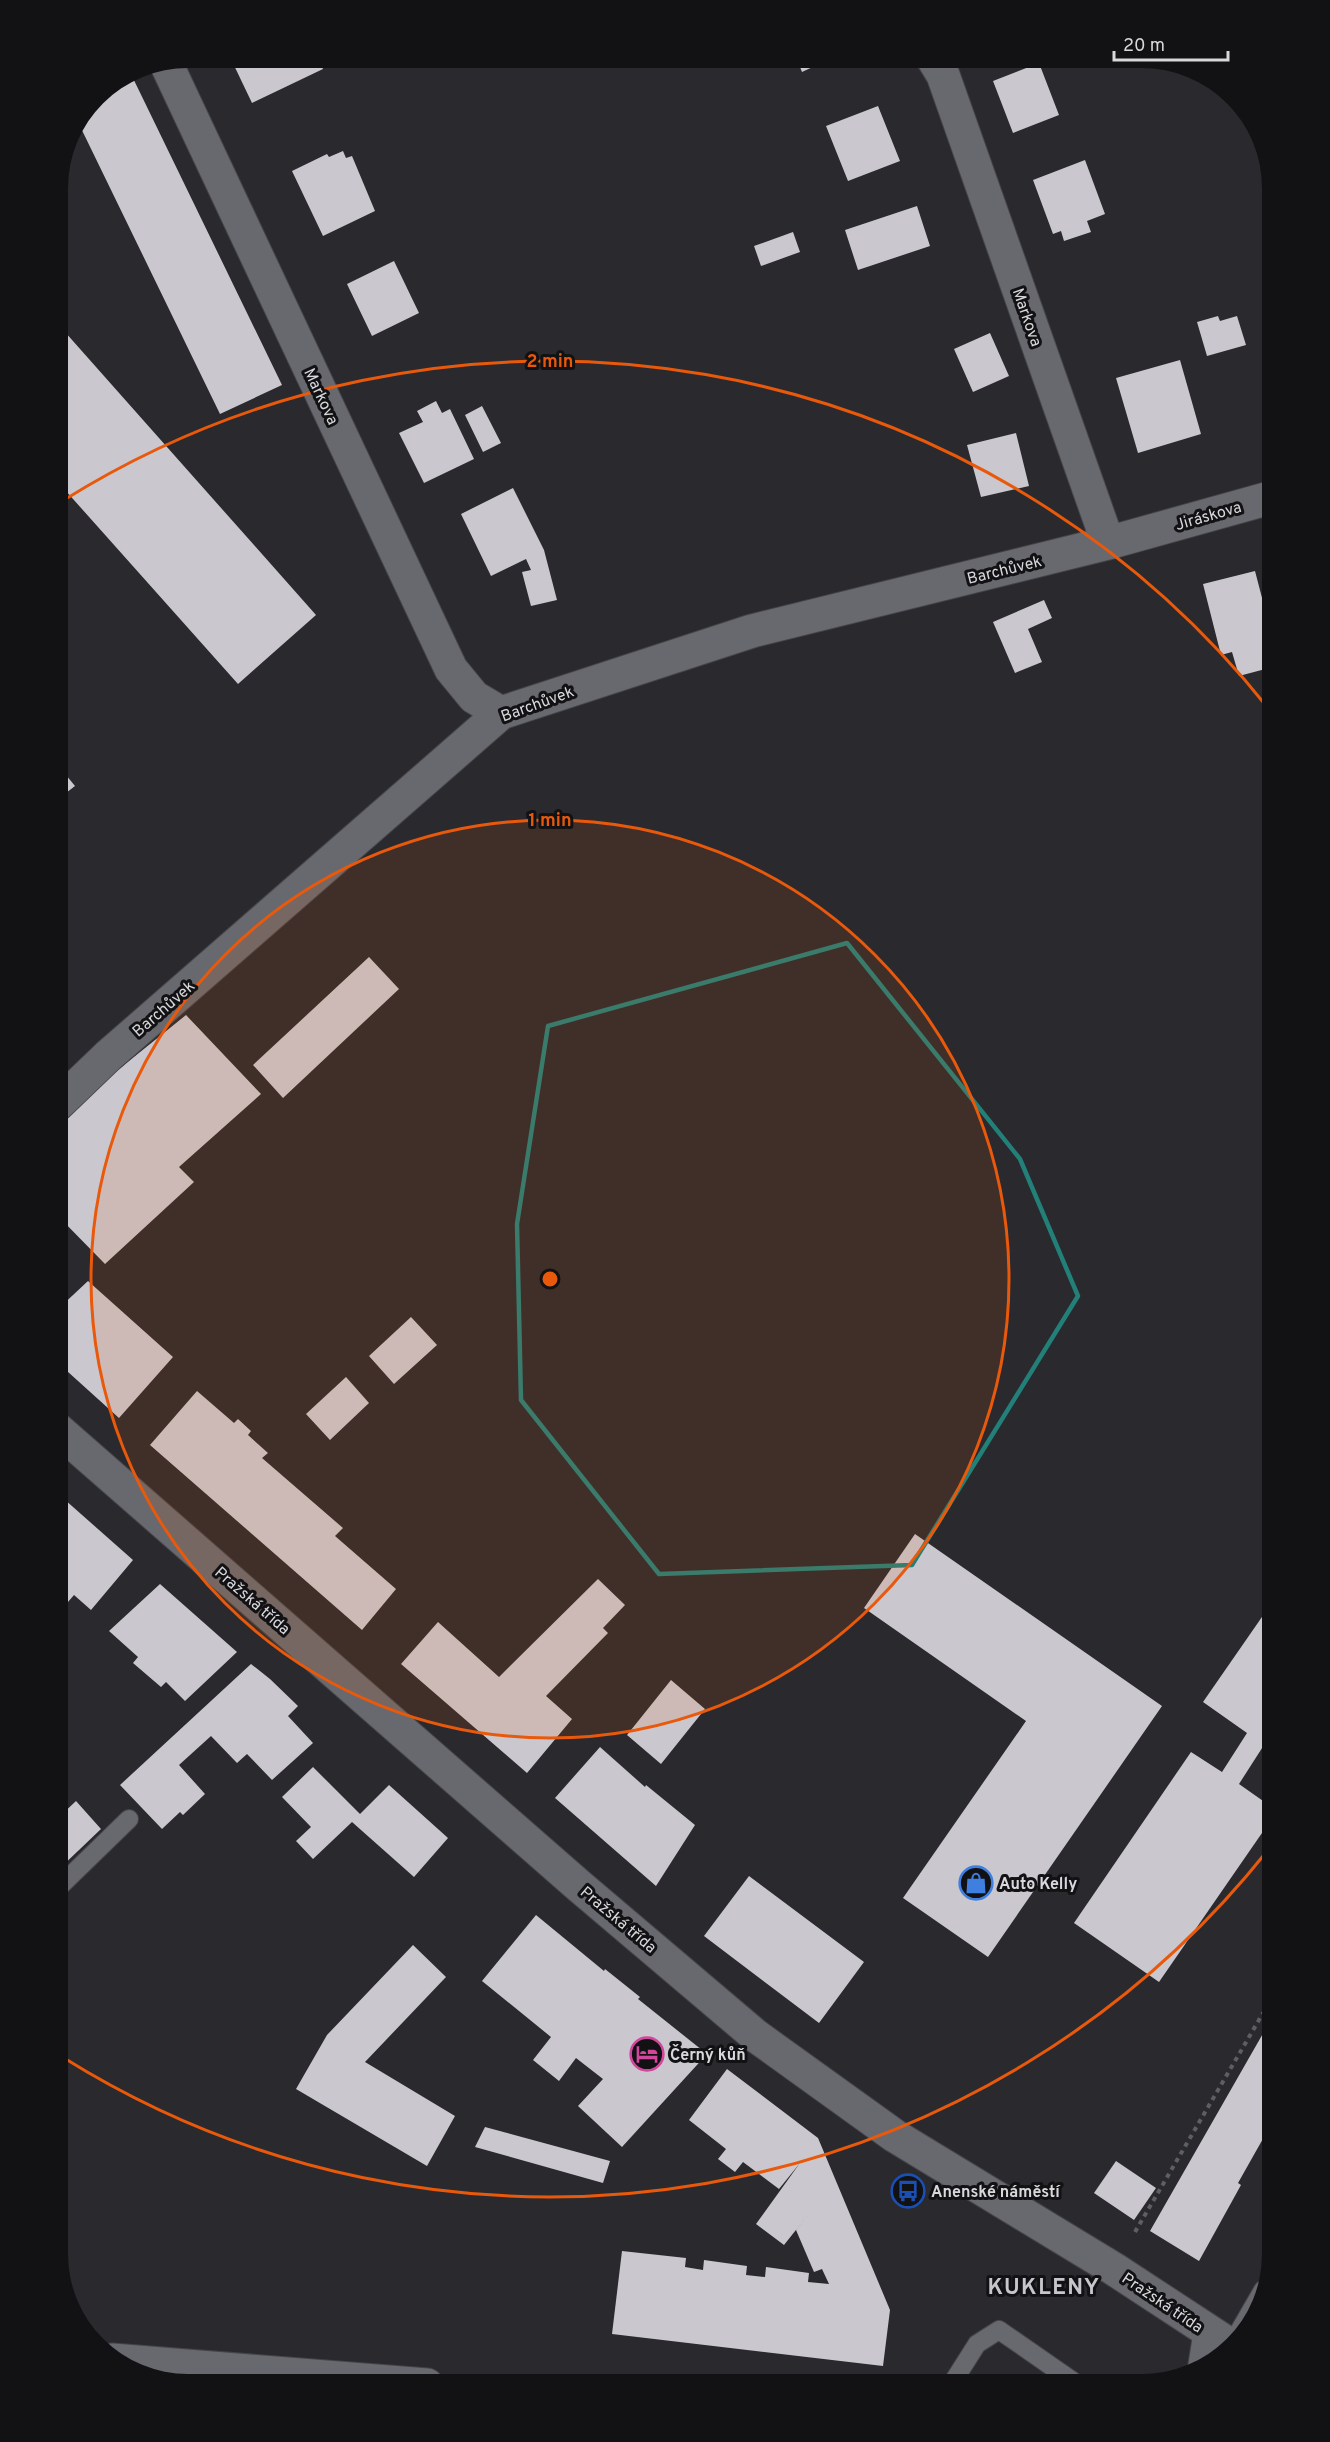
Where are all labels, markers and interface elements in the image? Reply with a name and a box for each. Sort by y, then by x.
scale bar [1114,24,1228,62]
text: 20 m [1123,35,1165,58]
street label: Markova [1007,286,1045,349]
text: 2 min [526,351,574,374]
street label: Markova [298,365,342,428]
street label: Jiráskova [1173,498,1244,536]
street label: Barchůvek [965,552,1044,590]
street label: Barchůvek [498,682,577,727]
text: 1 min [528,810,572,833]
street label: Barchůvek [129,977,200,1042]
centre of rings [540,1269,560,1289]
street label: Pražská třída [210,1563,294,1640]
shop icon: Auto Kelly [958,1865,994,1901]
place label: Auto Kelly [999,1875,1077,1895]
street label: Pražská třída [575,1883,660,1958]
hotel icon: Černý kůň [629,2036,665,2072]
place label: Černý kůň [670,2044,746,2066]
bus stop icon: Anenské náměstí [890,2173,926,2209]
place label: Anenské náměstí [931,2183,1061,2203]
street label: Pražská třída [1117,2269,1206,2338]
district label: KUKLENY [987,2275,1101,2302]

